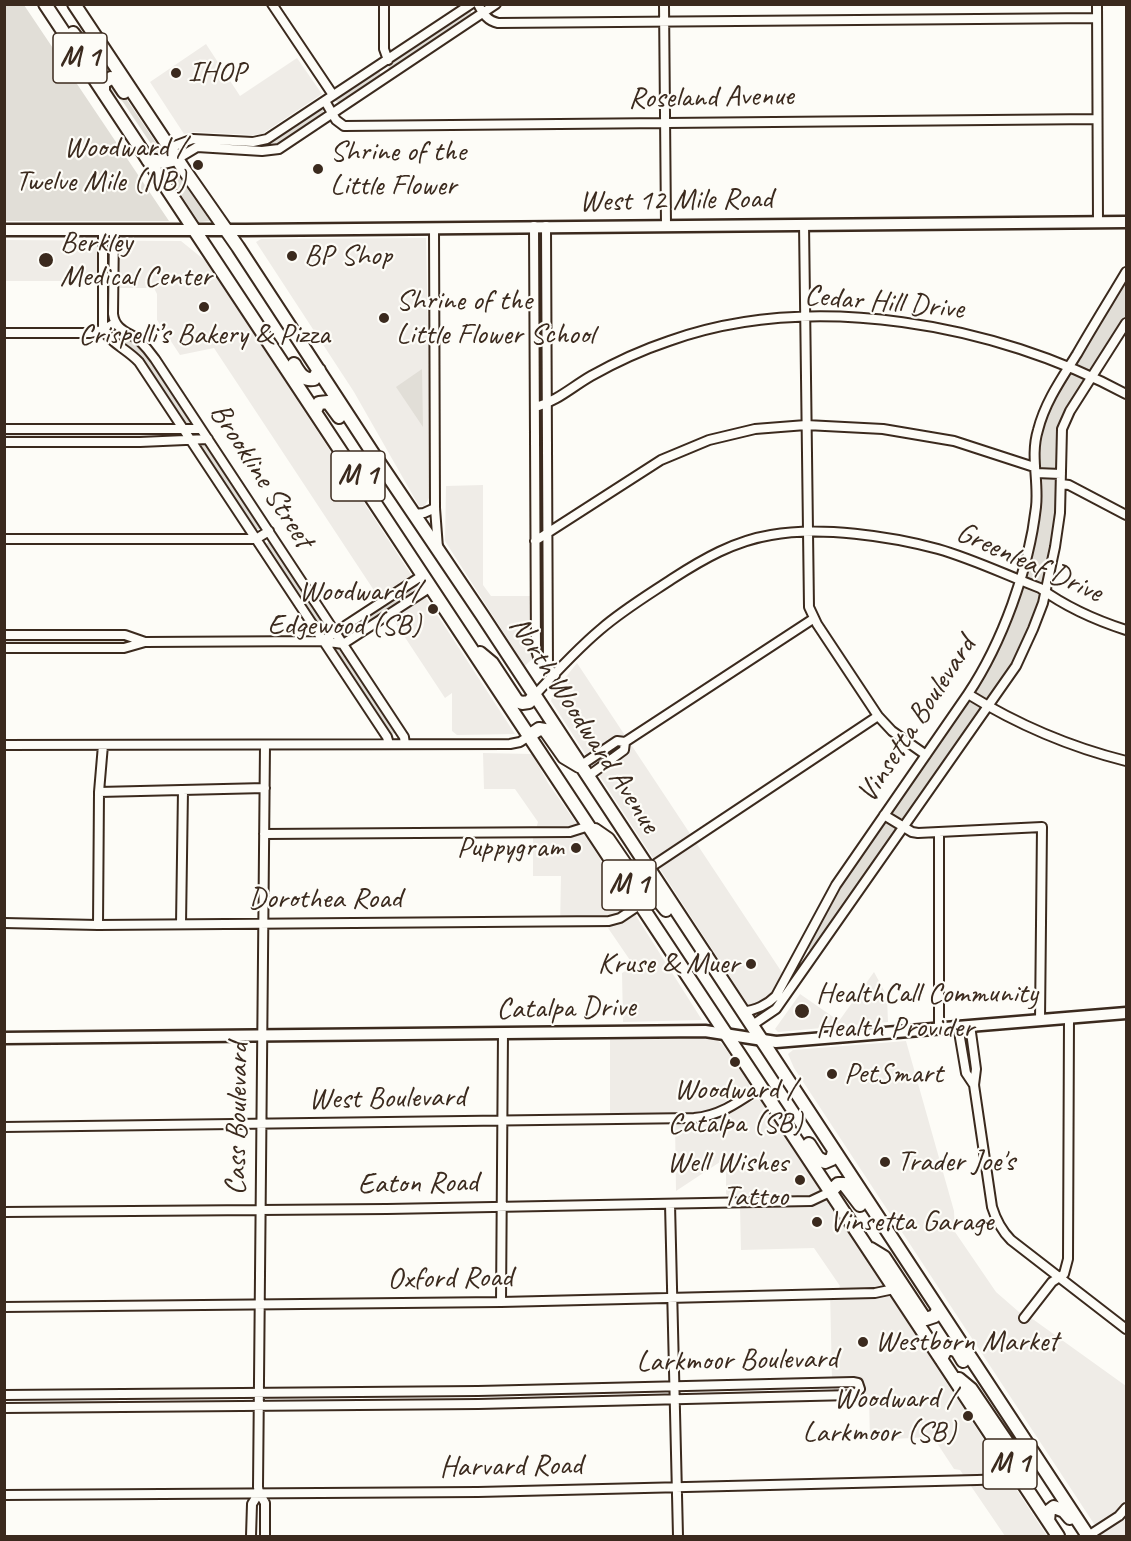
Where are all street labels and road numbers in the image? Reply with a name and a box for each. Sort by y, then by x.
road number: M 1 [53,33,107,83]
street label: Roseland Avenue [628,79,794,117]
street label: West 12 Mile Road [579,181,773,221]
street label: Cedar Hill Drive [803,278,965,328]
street label: Brookline Street [201,397,321,555]
road number: M 1 [331,451,385,501]
street label: Greenleaf Drive [950,515,1108,611]
street label: North Woodward Avenue [500,610,668,840]
street label: Vinsetta Boulevard [850,630,984,810]
road number: M 1 [602,860,656,910]
street label: Dorothea Road [248,881,402,917]
street label: Catalpa Drive [496,990,636,1028]
street label: Cass Boulevard [219,1042,257,1196]
street label: West Boulevard [308,1080,466,1118]
street label: Eaton Road [357,1165,479,1203]
street label: Oxford Road [387,1260,513,1298]
street label: Larkmoor Boulevard [636,1341,838,1381]
road number: M 1 [983,1439,1037,1489]
street label: Harvard Road [439,1448,583,1486]

